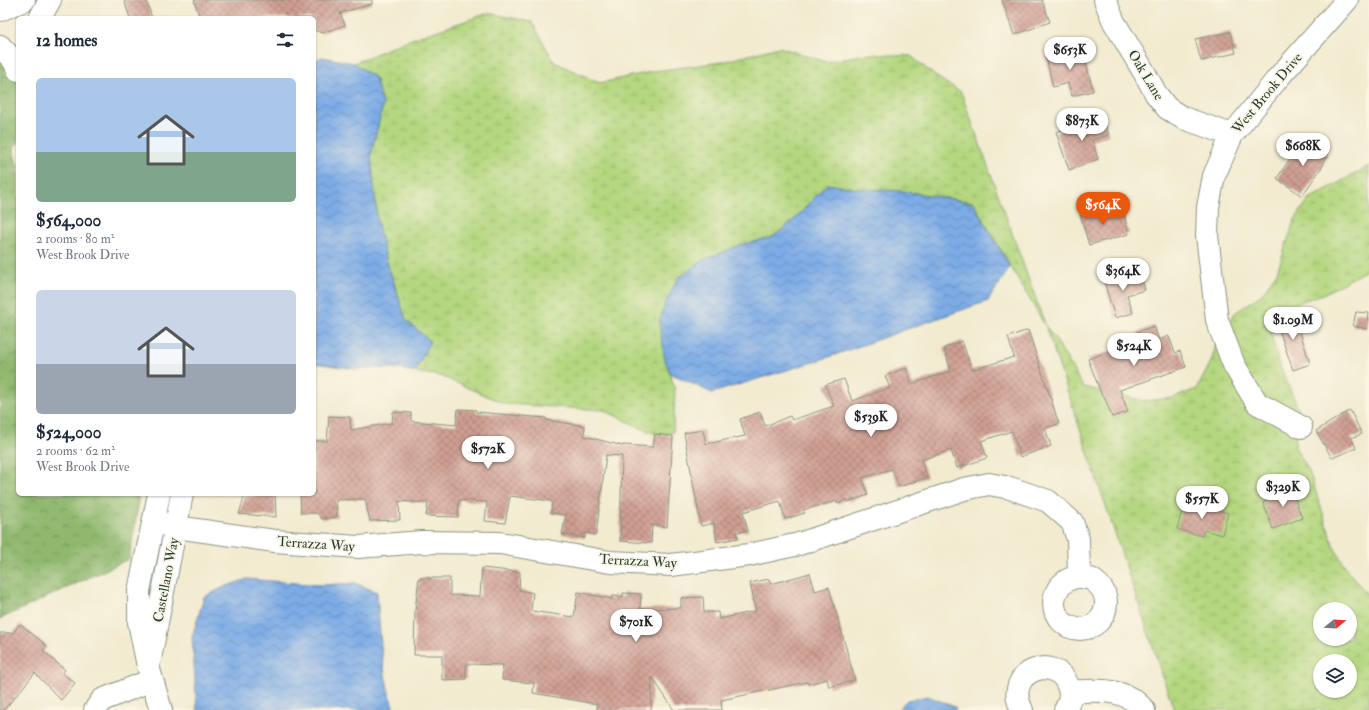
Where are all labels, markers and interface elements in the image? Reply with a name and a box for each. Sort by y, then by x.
icon: filters [274,29,296,51]
text: 12 homes [36,30,97,51]
pin: $653K [1042,37,1098,71]
text: $653K [1053,42,1087,58]
street label: Oak Lane [1124,47,1168,103]
street label: West Brook Drive [1228,49,1306,138]
icon: home [130,104,202,176]
pin: $873K [1054,108,1110,142]
text: $873K [1065,113,1099,129]
pin: $668K [1275,133,1331,167]
text: $668K [1285,138,1321,154]
pin: $564K [1075,192,1131,226]
text: $564K [1085,197,1121,213]
text: $564,000 [36,210,101,231]
text: 2 rooms · 80 m² [36,231,114,247]
text: West Brook Drive [36,247,129,263]
pin: $364K [1095,258,1151,292]
text: $364K [1106,263,1141,279]
pin: $1.09M [1260,307,1326,341]
text: $1.09M [1273,312,1313,328]
icon: home [130,316,202,388]
pin: $524K [1106,333,1162,367]
text: $524K [1116,338,1152,354]
pin: $539K [843,404,899,438]
text: $539K [854,409,888,425]
text: $524,000 [36,422,101,443]
pin: $572K [460,436,516,470]
text: $572K [471,441,505,457]
text: 2 rooms · 62 m² [36,443,115,459]
text: West Brook Drive [36,459,129,475]
pin: $329K [1255,474,1311,508]
text: $329K [1266,479,1300,495]
pin: $557K [1174,486,1230,520]
text: $557K [1185,491,1219,507]
street label: Terrazza Way [277,533,356,556]
street label: Castellano Way [149,535,184,624]
street label: Terrazza Way [599,550,678,573]
north arrow [1313,602,1357,646]
map controls [1313,602,1357,698]
pin: $701K [608,609,664,643]
text: $701K [619,614,653,630]
button: layers [1313,654,1357,698]

